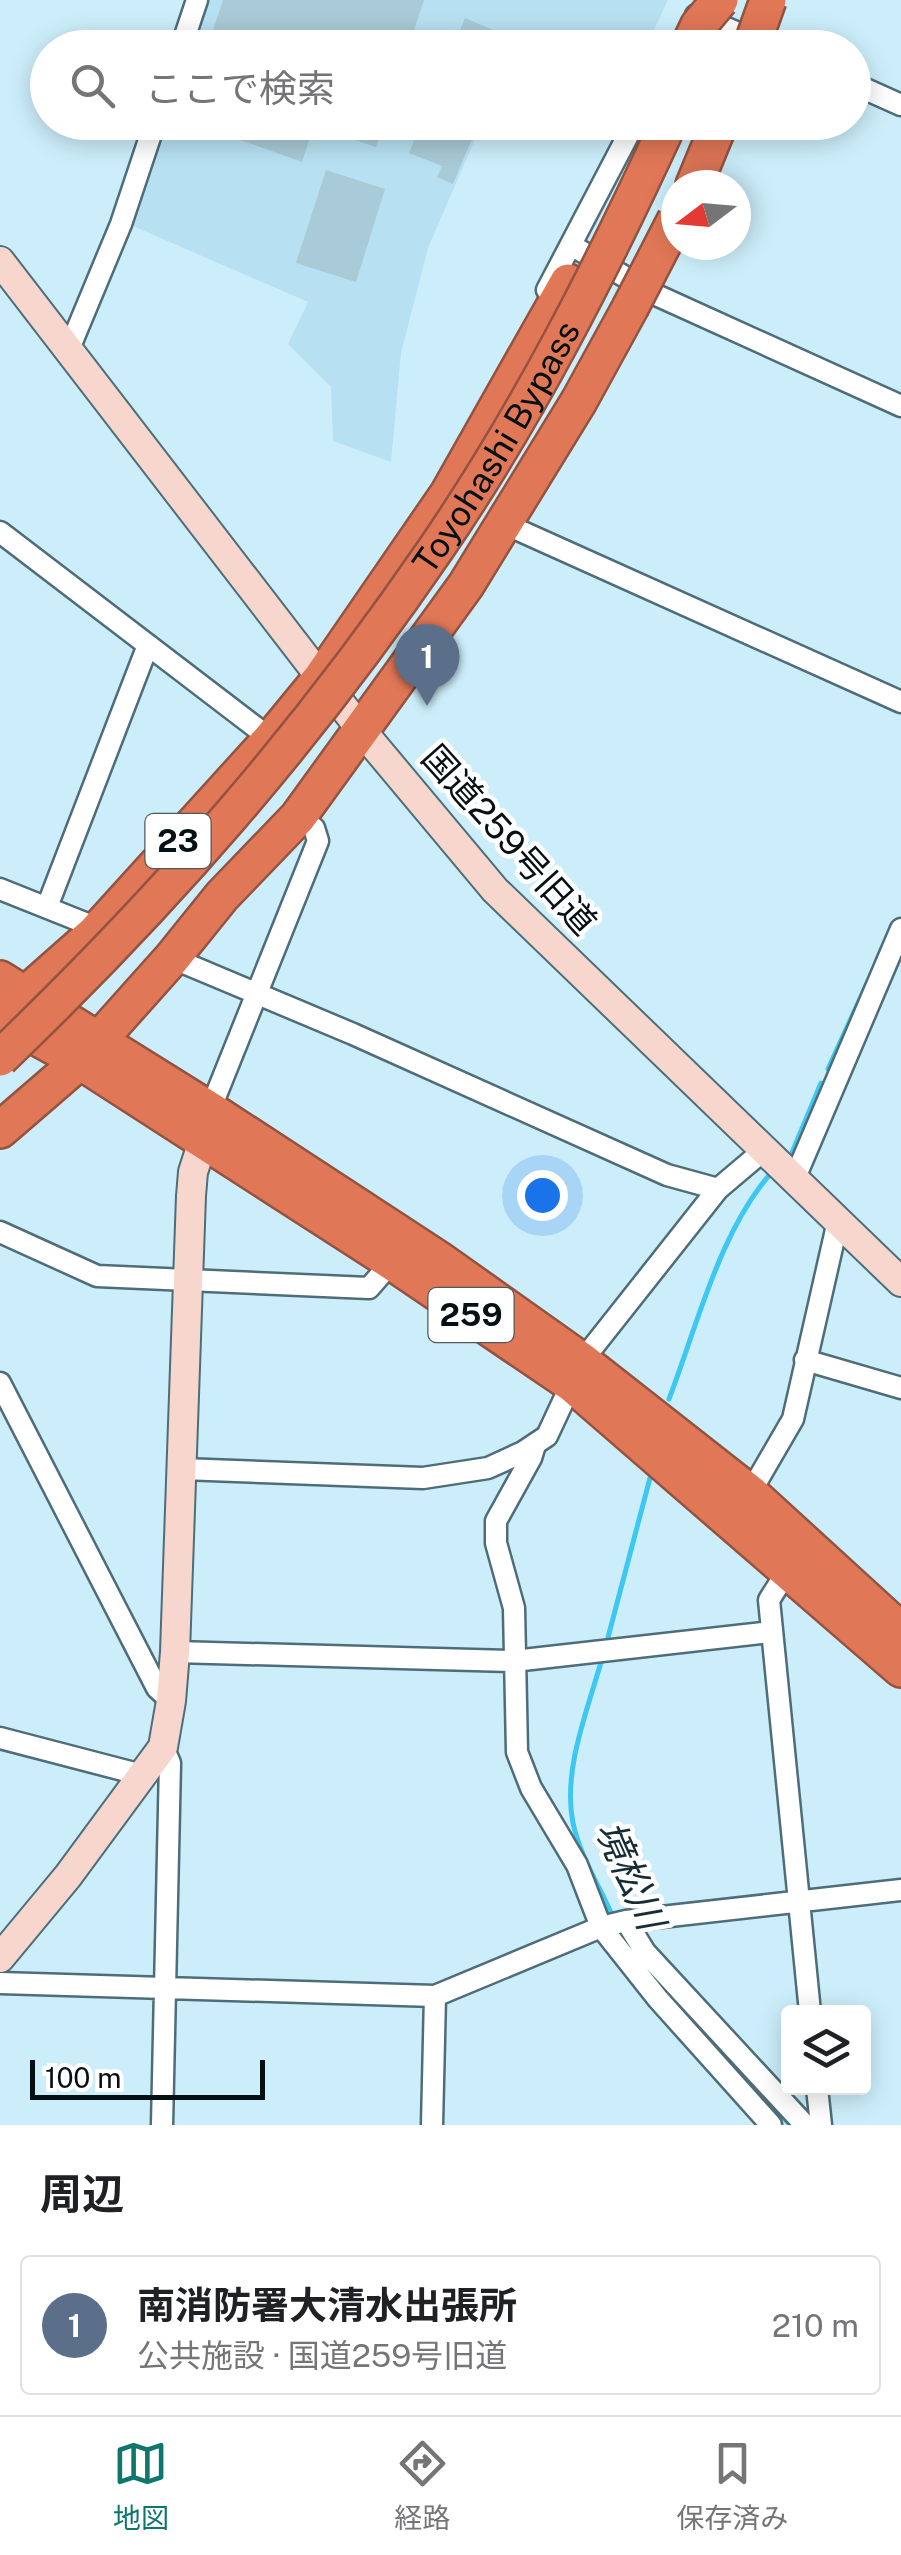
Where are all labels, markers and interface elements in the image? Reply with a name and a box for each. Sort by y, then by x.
search box [30,30,871,140]
icon: search [65,58,120,113]
text: ここで検索 [145,66,335,111]
north arrow [661,170,751,260]
street label: Toyohashi Bypass [404,314,588,581]
pin: 1 [394,624,460,706]
street label: 国道259号旧道 [414,737,605,943]
road number: 23 [146,814,210,868]
your location [517,1170,568,1221]
road number: 259 [428,1288,514,1342]
water label: 境松川 [587,1814,676,1940]
map controls [781,2005,871,2095]
button: layers [781,2005,871,2095]
scale bar [30,2055,265,2100]
text: 100 m [45,2061,122,2094]
text: 周辺 [40,2169,124,2218]
text: 南消防署大清水出張所 [137,2283,517,2328]
text: 1 [68,2307,81,2344]
text: 210 m [772,2307,859,2344]
text: 公共施設 · 国道259号旧道 [137,2337,507,2374]
tab: 地図 [113,2436,169,2536]
tab: 経路 [394,2436,450,2536]
tab: 保存済み [676,2436,788,2536]

